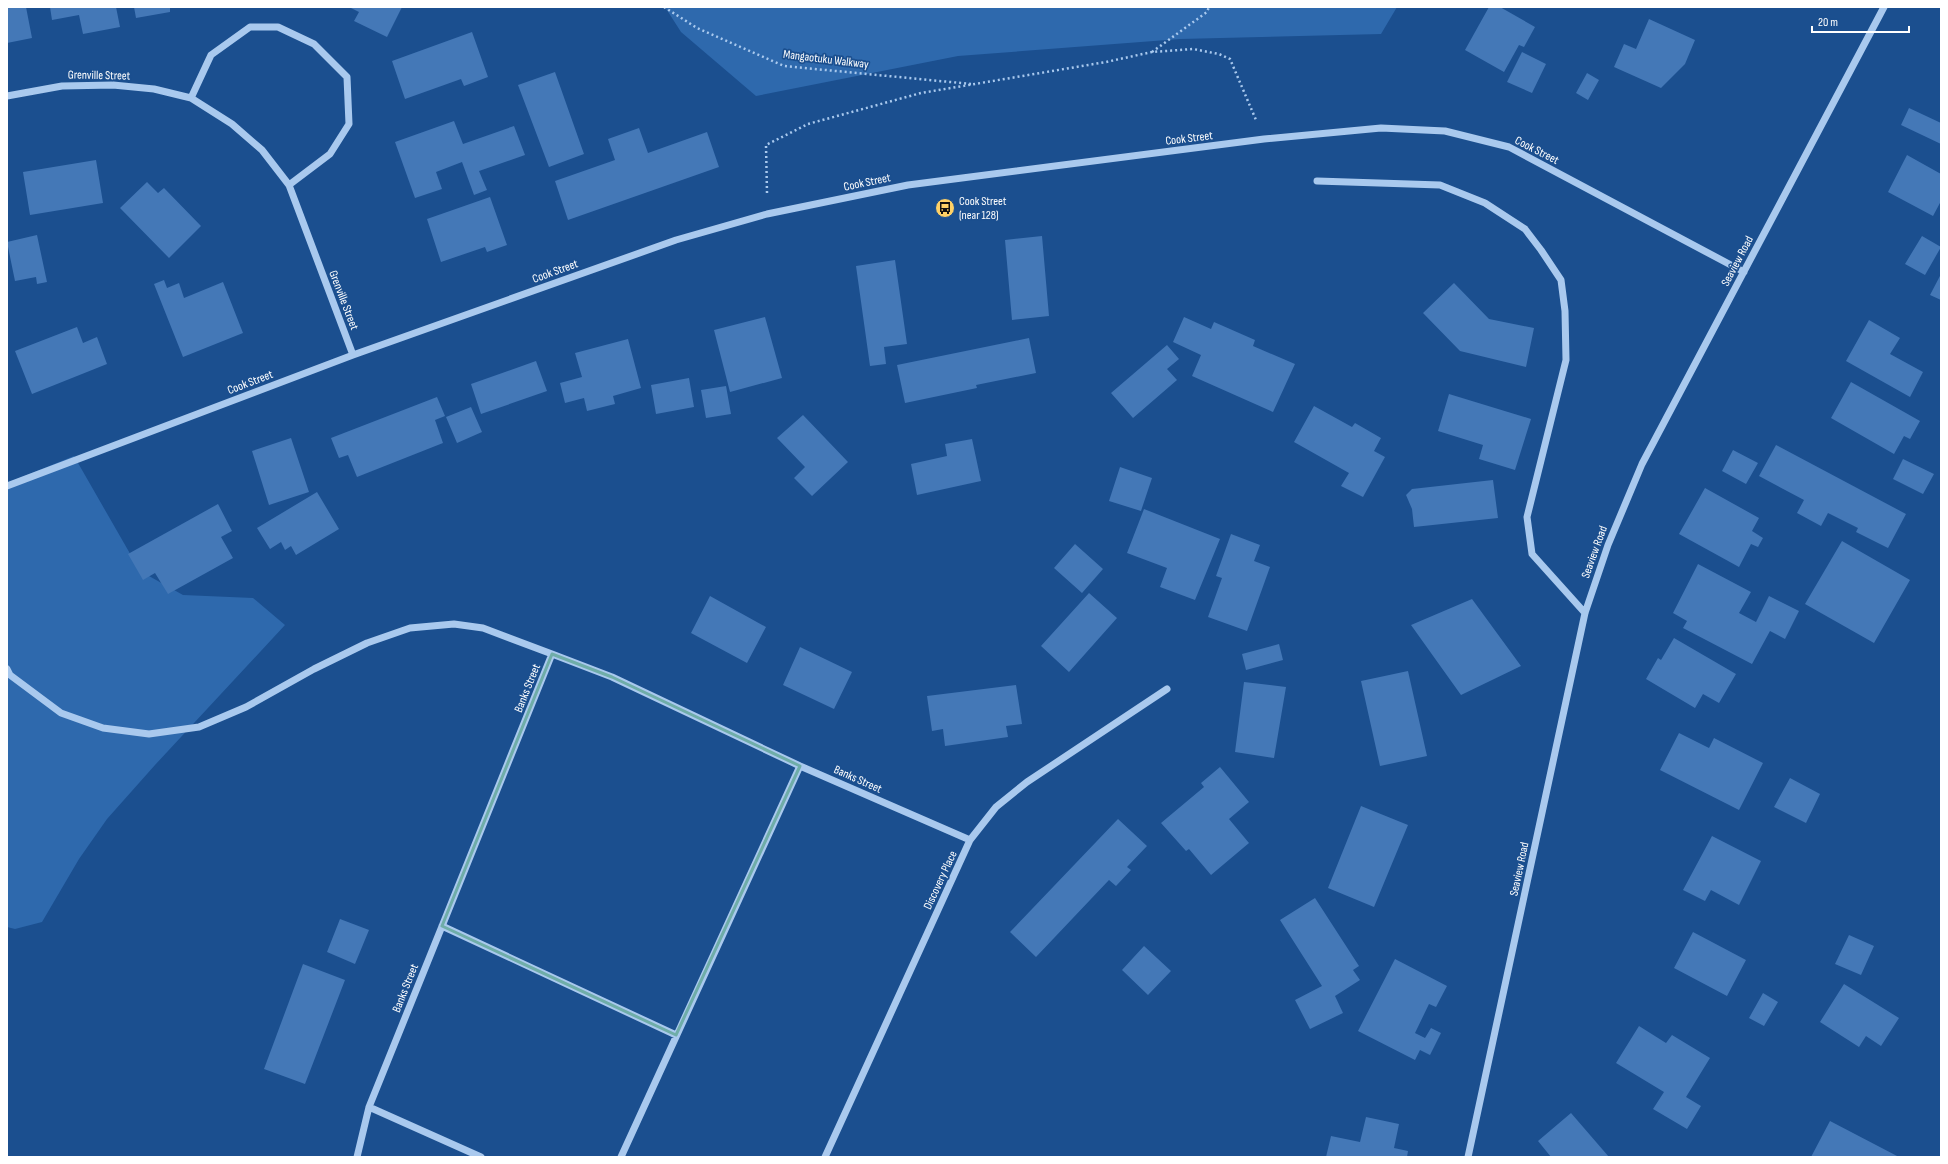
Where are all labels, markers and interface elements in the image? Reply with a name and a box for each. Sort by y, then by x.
scale bar [1812,8,1909,34]
text: 20 m [1818,15,1838,30]
street label: Mangaotuku Walkway [782,47,870,72]
street label: Grenville Street [68,67,131,84]
street label: Cook Street [1165,128,1214,149]
street label: Cook Street [1512,133,1562,168]
street label: Cook Street [842,170,892,195]
place label: Cook Street (near 128) [959,194,1007,223]
bus stop icon: Cook Street (near 128) [934,197,956,219]
street label: Seaview Road [1718,234,1757,289]
street label: Cook Street [530,256,580,287]
street label: Grenville Street [325,268,362,332]
street label: Cook Street [225,367,275,398]
street label: Seaview Road [1578,524,1611,580]
street label: Banks Street [511,661,544,715]
street label: Banks Street [831,762,884,797]
street label: Seaview Road [1506,841,1533,897]
street label: Discovery Place [920,848,961,912]
street label: Banks Street [389,961,422,1015]

